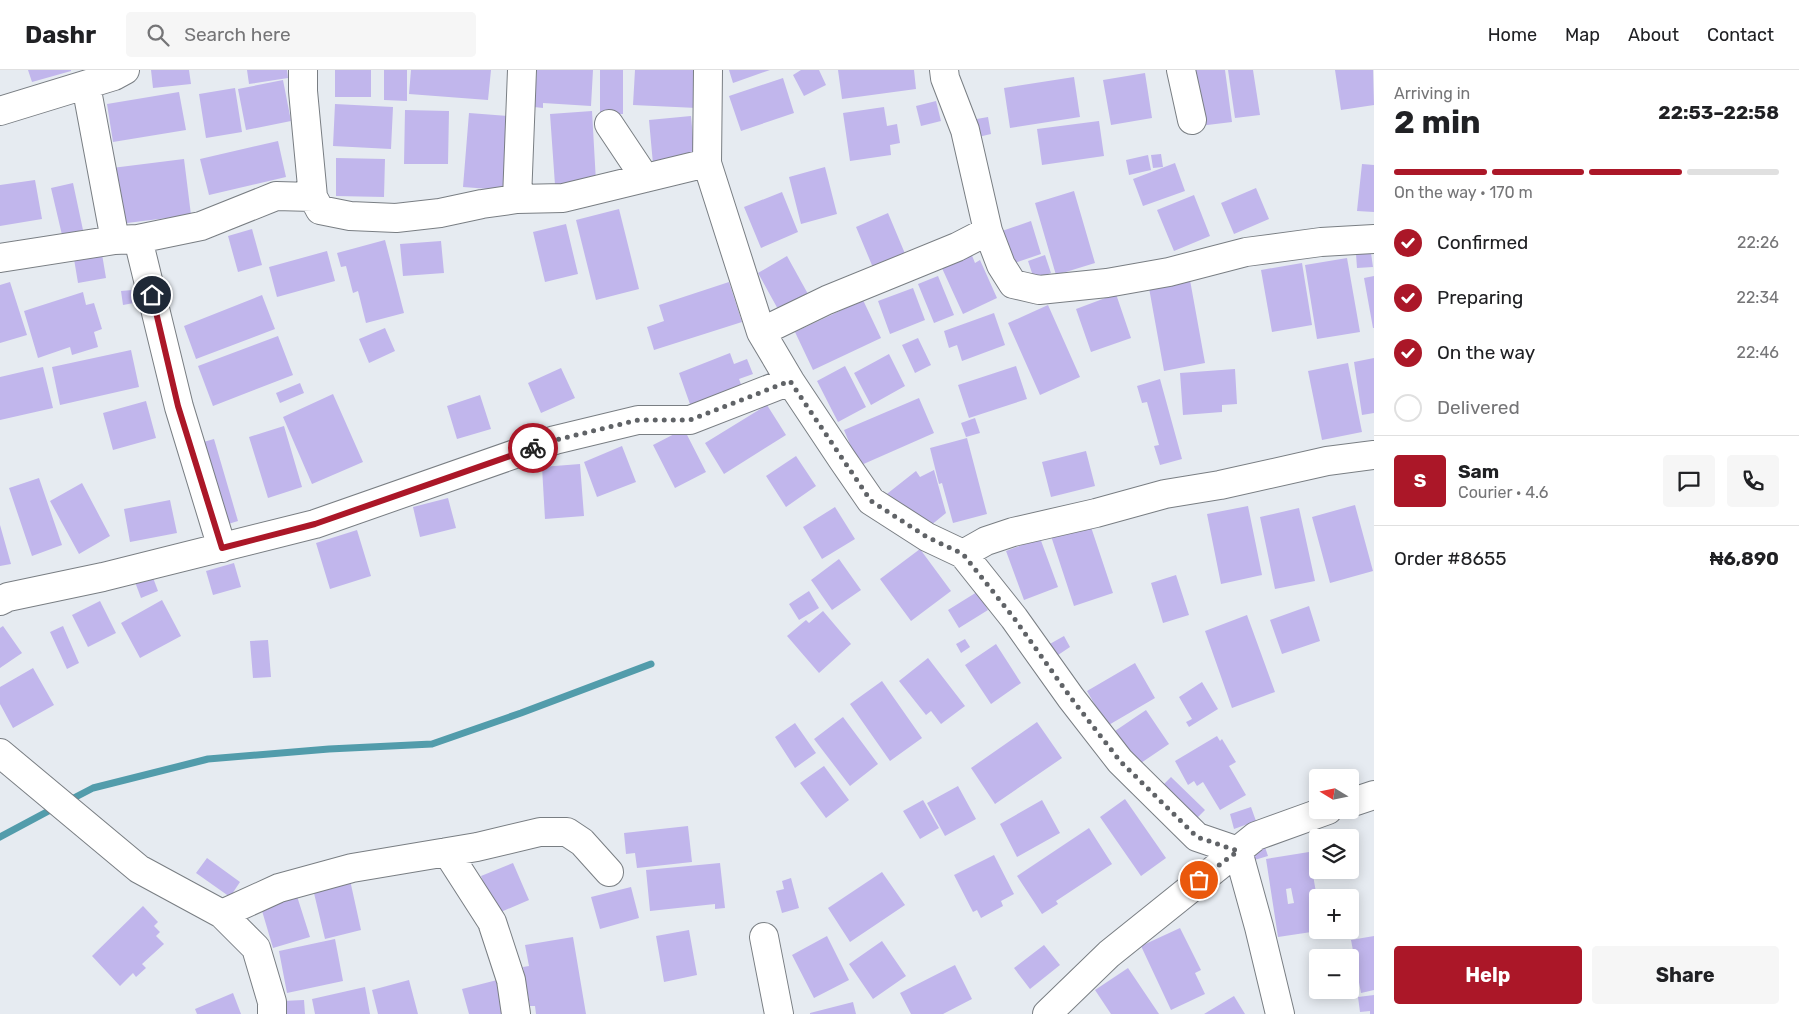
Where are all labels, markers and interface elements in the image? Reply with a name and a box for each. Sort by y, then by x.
search box [126,12,476,57]
text: Dashr [25,21,96,49]
icon: search [144,21,172,49]
text: Search here [184,23,291,46]
text: Home [1488,24,1537,46]
text: Map [1565,24,1600,46]
text: About [1628,24,1679,46]
text: Contact [1707,24,1774,46]
text: Arriving in [1394,84,1470,103]
text: 22:53–22:58 [1658,101,1779,124]
text: 2 min [1394,103,1481,141]
text: On the way · 170 m [1394,183,1533,202]
icon: check [1394,229,1422,257]
text: Confirmed [1437,231,1528,254]
text: 22:26 [1737,233,1779,252]
pin [131,274,173,316]
icon: home [138,281,166,309]
icon: check [1394,284,1422,312]
text: Preparing [1437,286,1523,309]
text: 22:34 [1737,288,1779,307]
icon: check [1394,339,1422,367]
text: On the way [1437,341,1535,364]
text: 22:46 [1737,343,1779,362]
text: Delivered [1437,396,1520,419]
courier [508,423,558,473]
icon: bike [519,434,547,462]
button: chat [1663,455,1715,507]
button: phone [1727,455,1779,507]
text: Sam [1458,460,1499,483]
text: S [1414,469,1426,492]
text: Courier · 4.6 [1458,483,1548,502]
text: Order #8655 [1394,547,1507,570]
text: ₦6,890 [1710,547,1779,570]
north arrow [1309,769,1359,819]
map controls [1309,769,1359,999]
button: layers [1309,829,1359,879]
pin [1178,859,1220,901]
icon: bag [1185,866,1213,894]
button: + [1309,889,1359,939]
button: Help [1394,946,1582,1004]
button: Share [1592,946,1779,1004]
button: − [1309,949,1359,999]

